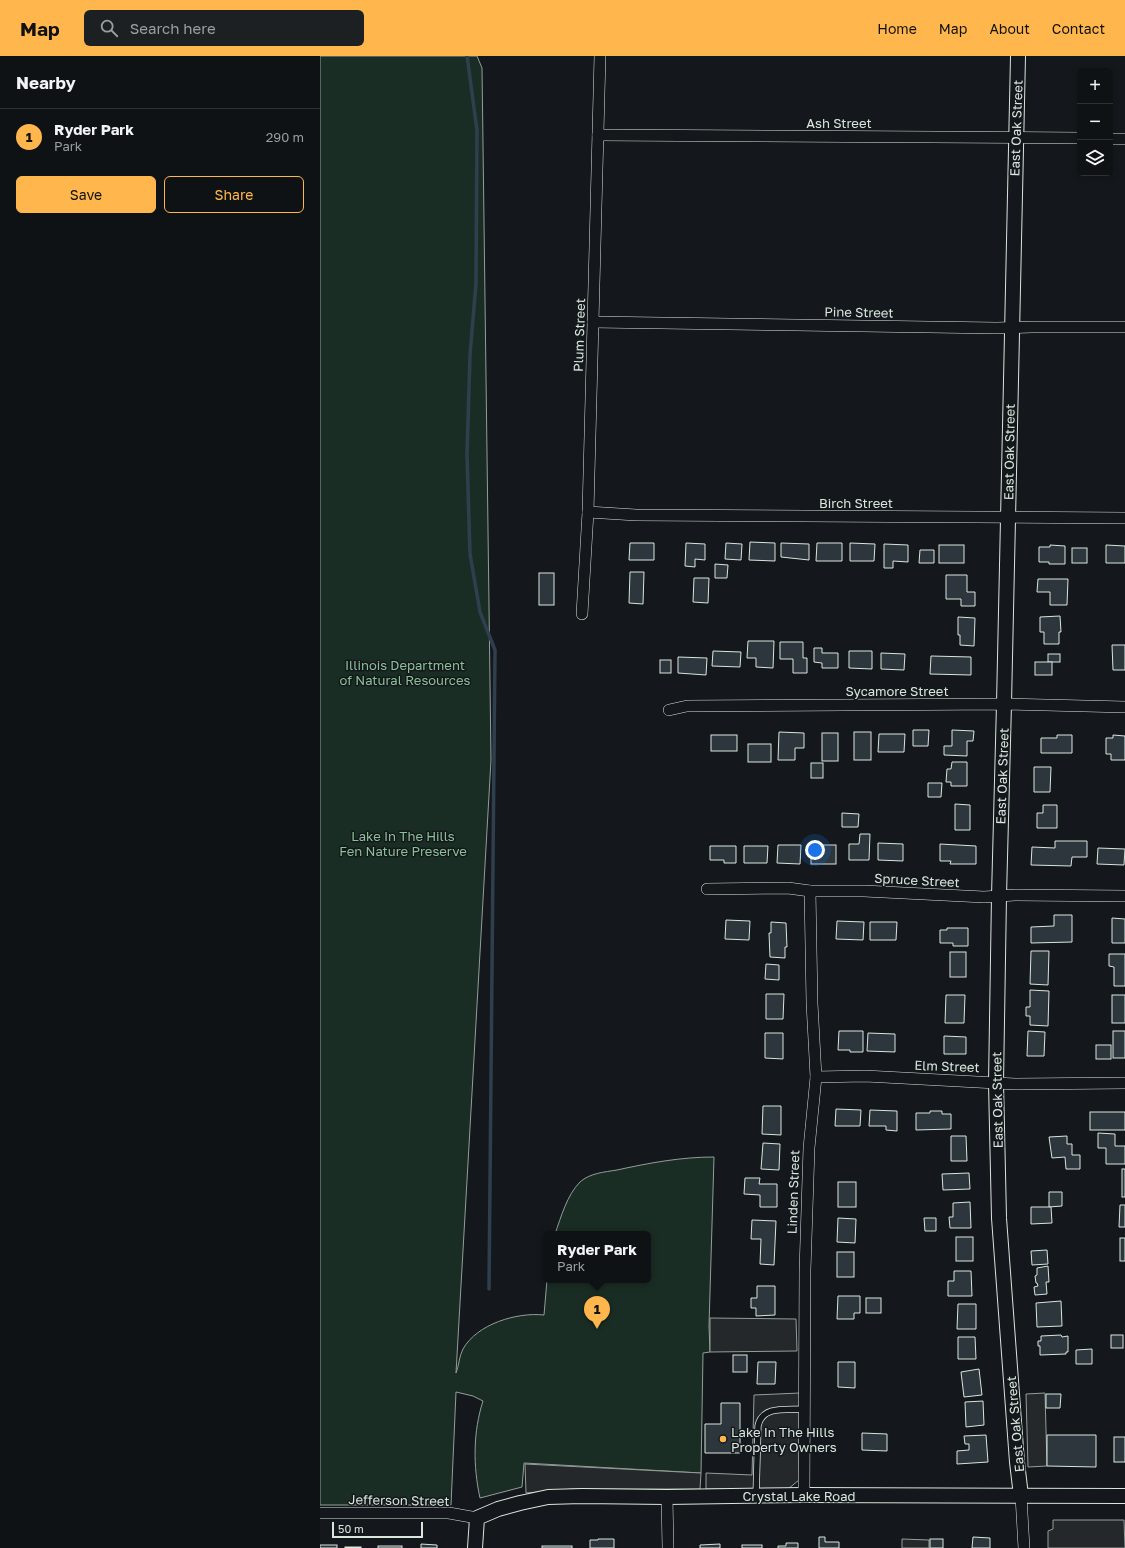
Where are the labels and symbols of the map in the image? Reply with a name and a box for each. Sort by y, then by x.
street label: East Oak Street [1006,79,1026,177]
street label: Ash Street [806,115,872,131]
street label: Plum Street [570,298,588,372]
street label: Pine Street [824,303,894,321]
street label: East Oak Street [1000,404,1018,500]
street label: Birch Street [819,495,893,511]
park label: Illinois Department of Natural Resources [340,657,470,688]
street label: Sycamore Street [845,683,949,699]
street label: East Oak Street [992,727,1012,825]
park label: Lake In The Hills Fen Nature Preserve [339,828,467,859]
your location [805,840,825,860]
street label: Spruce Street [874,870,960,890]
street label: East Oak Street [988,1052,1006,1148]
street label: Elm Street [914,1057,980,1075]
street label: Linden Street [784,1150,802,1234]
pin: 1 [584,1296,610,1329]
street label: East Oak Street [1003,1375,1027,1473]
place label: Lake In The Hills Property Owners [731,1424,837,1455]
marker: Lake In The Hills Property Owners [718,1434,728,1444]
street label: Crystal Lake Road [742,1488,856,1504]
street label: Jefferson Street [348,1491,450,1509]
scale bar [332,1520,423,1539]

